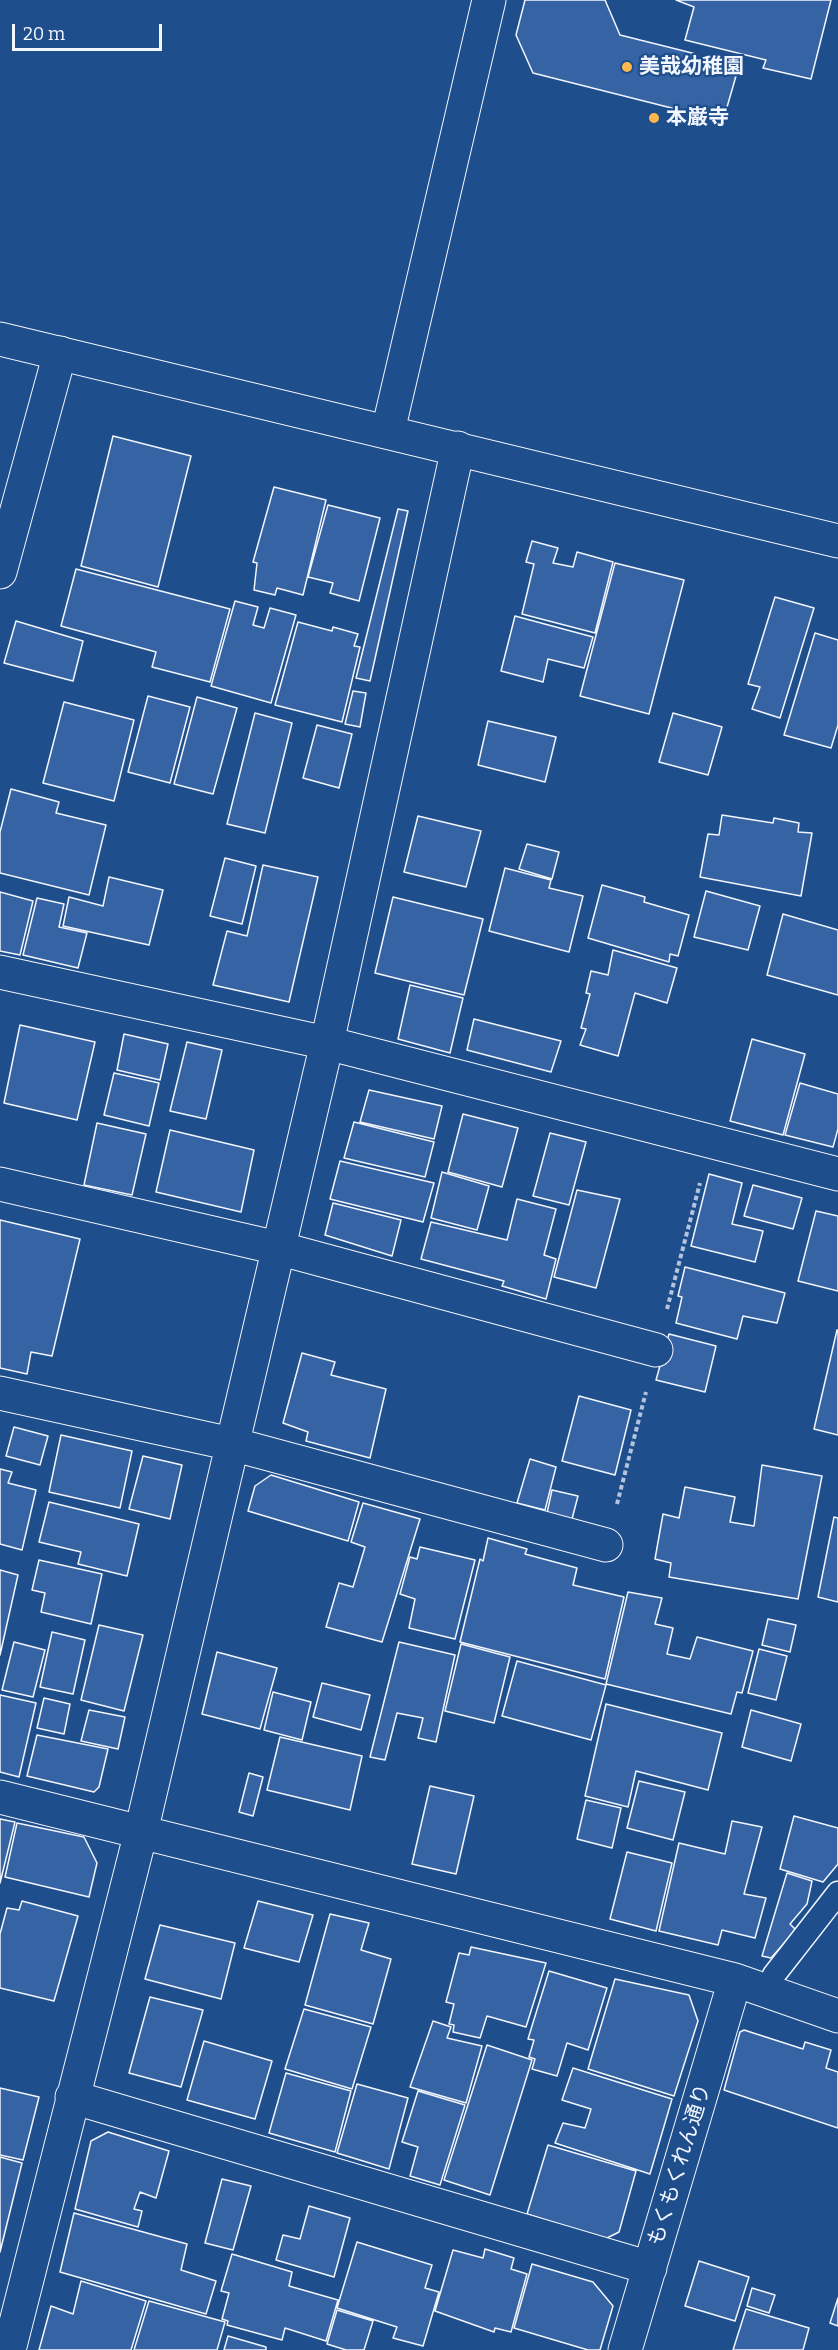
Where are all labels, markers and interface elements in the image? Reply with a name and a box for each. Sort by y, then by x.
scale bar [15,12,165,50]
text: 20 m [23,23,65,45]
place label: 美哉幼稚園 [639,54,744,80]
marker: 美哉幼稚園 [620,60,634,74]
place label: 本巌寺 [666,105,729,131]
marker: 本巌寺 [647,111,661,125]
street label: もくもくれん通り [643,2081,717,2249]

